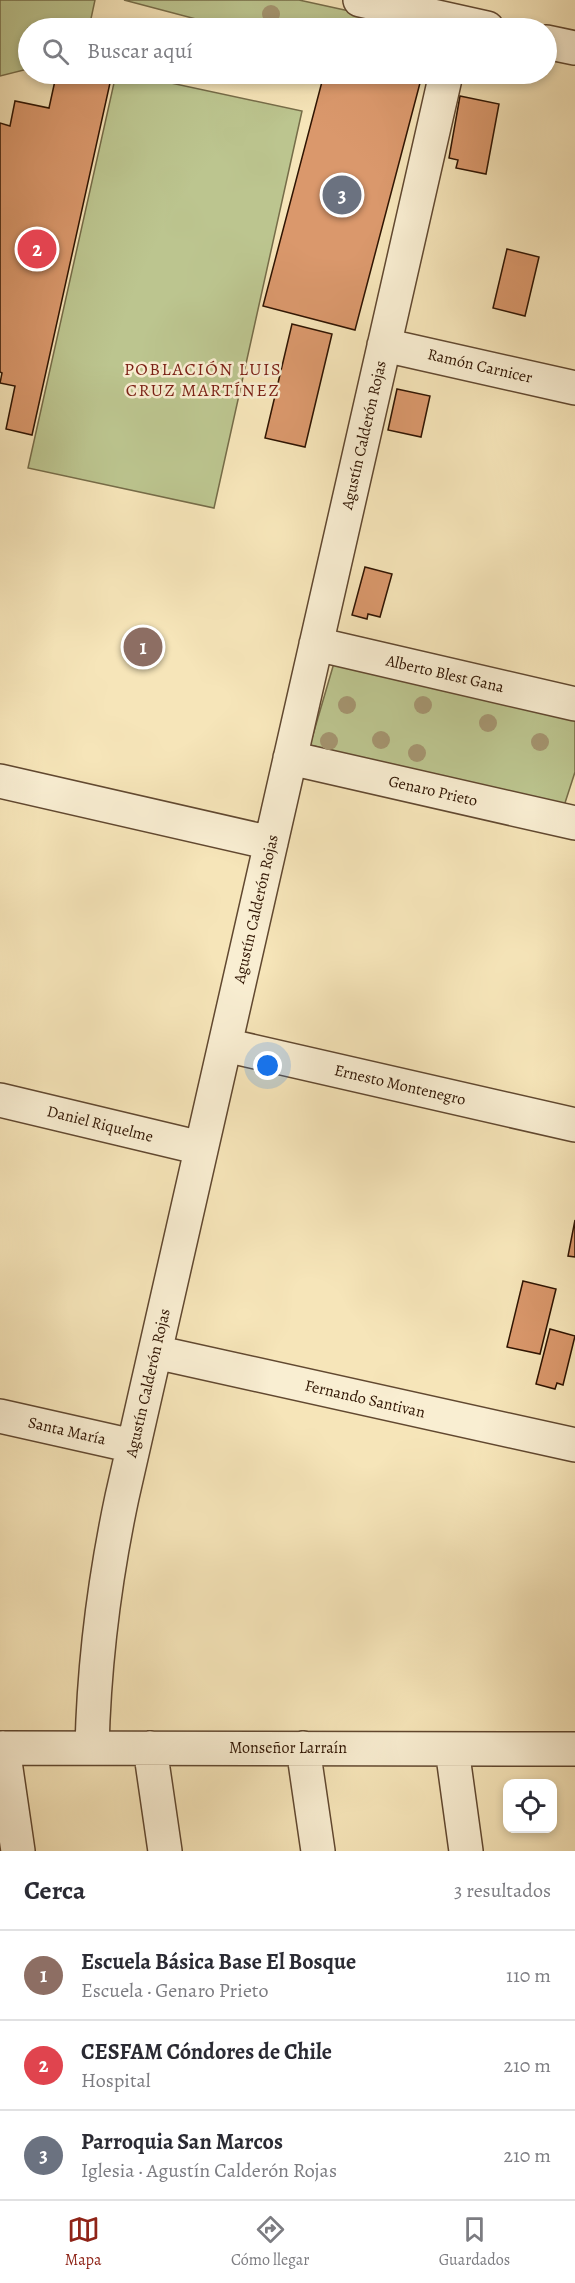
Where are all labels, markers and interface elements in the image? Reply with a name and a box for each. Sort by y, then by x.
search box [18,18,557,84]
icon: search [39,35,72,68]
text: Buscar aquí [87,36,193,66]
pin: 3 [322,172,362,218]
pin: 2 [18,226,57,272]
street label: Ramón Carnicer [425,343,535,389]
district label: POBLACIÓN LUIS CRUZ MARTÍNEZ [124,357,282,402]
street label: Agustín Calderón Rojas [336,358,392,513]
pin: 1 [124,624,162,670]
street label: Alberto Blest Gana [383,650,507,698]
street label: Genaro Prieto [386,770,480,812]
street label: Agustín Calderón Rojas [228,832,284,987]
your location [253,1051,282,1080]
street label: Ernesto Montenegro [332,1059,468,1111]
street label: Daniel Riquelme [45,1100,155,1148]
street label: Agustín Calderón Rojas [120,1306,176,1461]
street label: Fernando Santivan [303,1374,427,1424]
street label: Santa María [26,1411,109,1451]
street label: Monseñor Larraín [229,1737,347,1759]
map controls [503,1779,557,1833]
button: locate [503,1779,557,1833]
text: Cerca [24,1873,86,1908]
text: 3 resultados [454,1877,551,1904]
text: Escuela Básica Base El Bosque [81,1947,356,1977]
text: 1 [40,1962,47,1989]
text: 110 m [506,1962,551,1989]
text: Escuela · Genaro Prieto [81,1977,268,2004]
text: CESFAM Cóndores de Chile [81,2037,332,2067]
text: 2 [39,2052,48,2079]
text: 210 m [503,2052,551,2079]
text: Hospital [81,2067,151,2094]
text: Parroquia San Marcos [81,2127,283,2157]
text: 3 [39,2142,48,2169]
text: 210 m [503,2142,551,2169]
text: Iglesia · Agustín Calderón Rojas [81,2157,337,2184]
tab: Mapa [65,2213,102,2271]
tab: Cómo llegar [231,2213,309,2271]
tab: Guardados [439,2213,510,2271]

